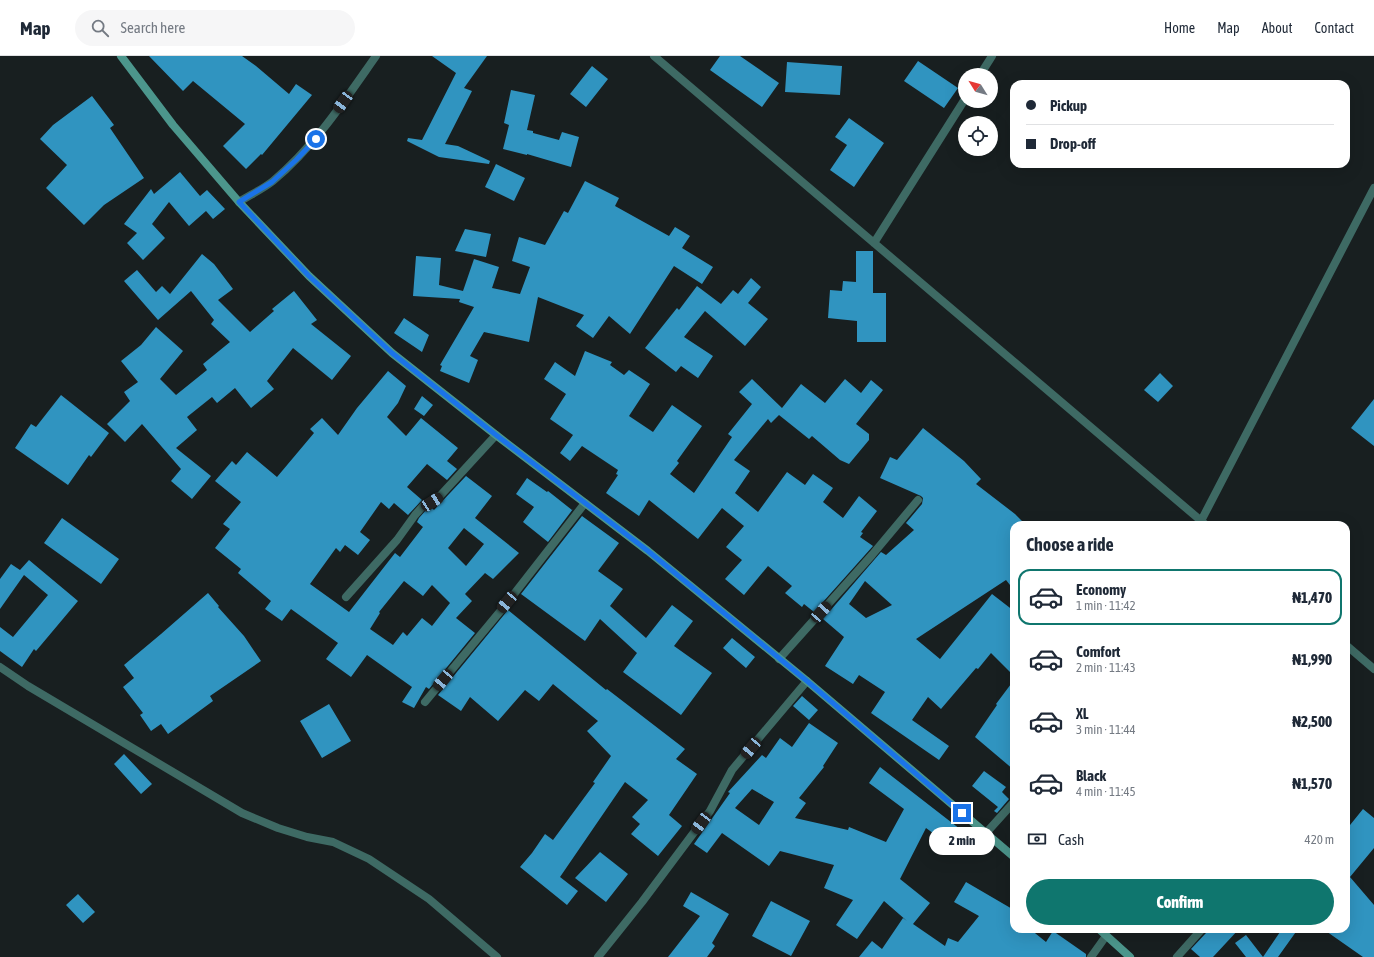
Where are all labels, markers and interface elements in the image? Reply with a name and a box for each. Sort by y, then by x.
search box [75,10,355,46]
text: Map [20,17,51,39]
icon: search [89,17,111,39]
text: Search here [121,19,185,36]
text: Home [1164,20,1195,36]
text: Map [1217,20,1240,36]
text: About [1262,20,1293,36]
text: Contact [1315,20,1354,36]
north arrow [958,68,998,108]
map controls [958,68,998,156]
car [331,89,355,115]
text: Pickup [1050,97,1087,114]
button: locate [958,116,998,156]
route start [307,130,325,148]
text: Drop-off [1050,135,1096,152]
car [419,490,445,514]
text: Choose a ride [1026,534,1114,555]
icon: car [1028,579,1064,615]
text: Economy [1076,581,1126,598]
car [495,589,519,615]
text: ₦1,470 [1292,589,1332,606]
text: 1 min · 11:42 [1076,598,1136,613]
car [809,599,833,625]
icon: car [1028,641,1064,677]
text: Comfort [1076,643,1120,660]
text: ₦1,990 [1292,651,1332,668]
text: 2 min · 11:43 [1076,660,1136,675]
car [431,667,455,693]
icon: car [1028,703,1064,739]
text: XL [1076,705,1089,722]
text: ₦2,500 [1292,713,1332,730]
text: 3 min · 11:44 [1076,722,1136,737]
car [739,735,763,761]
icon: car [1028,765,1064,801]
text: Black [1076,767,1106,784]
text: ₦1,570 [1292,775,1332,792]
text: 4 min · 11:45 [1076,784,1136,799]
route end [953,804,971,822]
car [689,810,713,836]
callout: 2 min [929,827,995,855]
icon: cash [1026,828,1048,850]
text: Cash [1058,831,1084,848]
text: 420 m [1305,832,1334,847]
text: 2 min [949,833,975,848]
button: Confirm [1026,879,1334,925]

